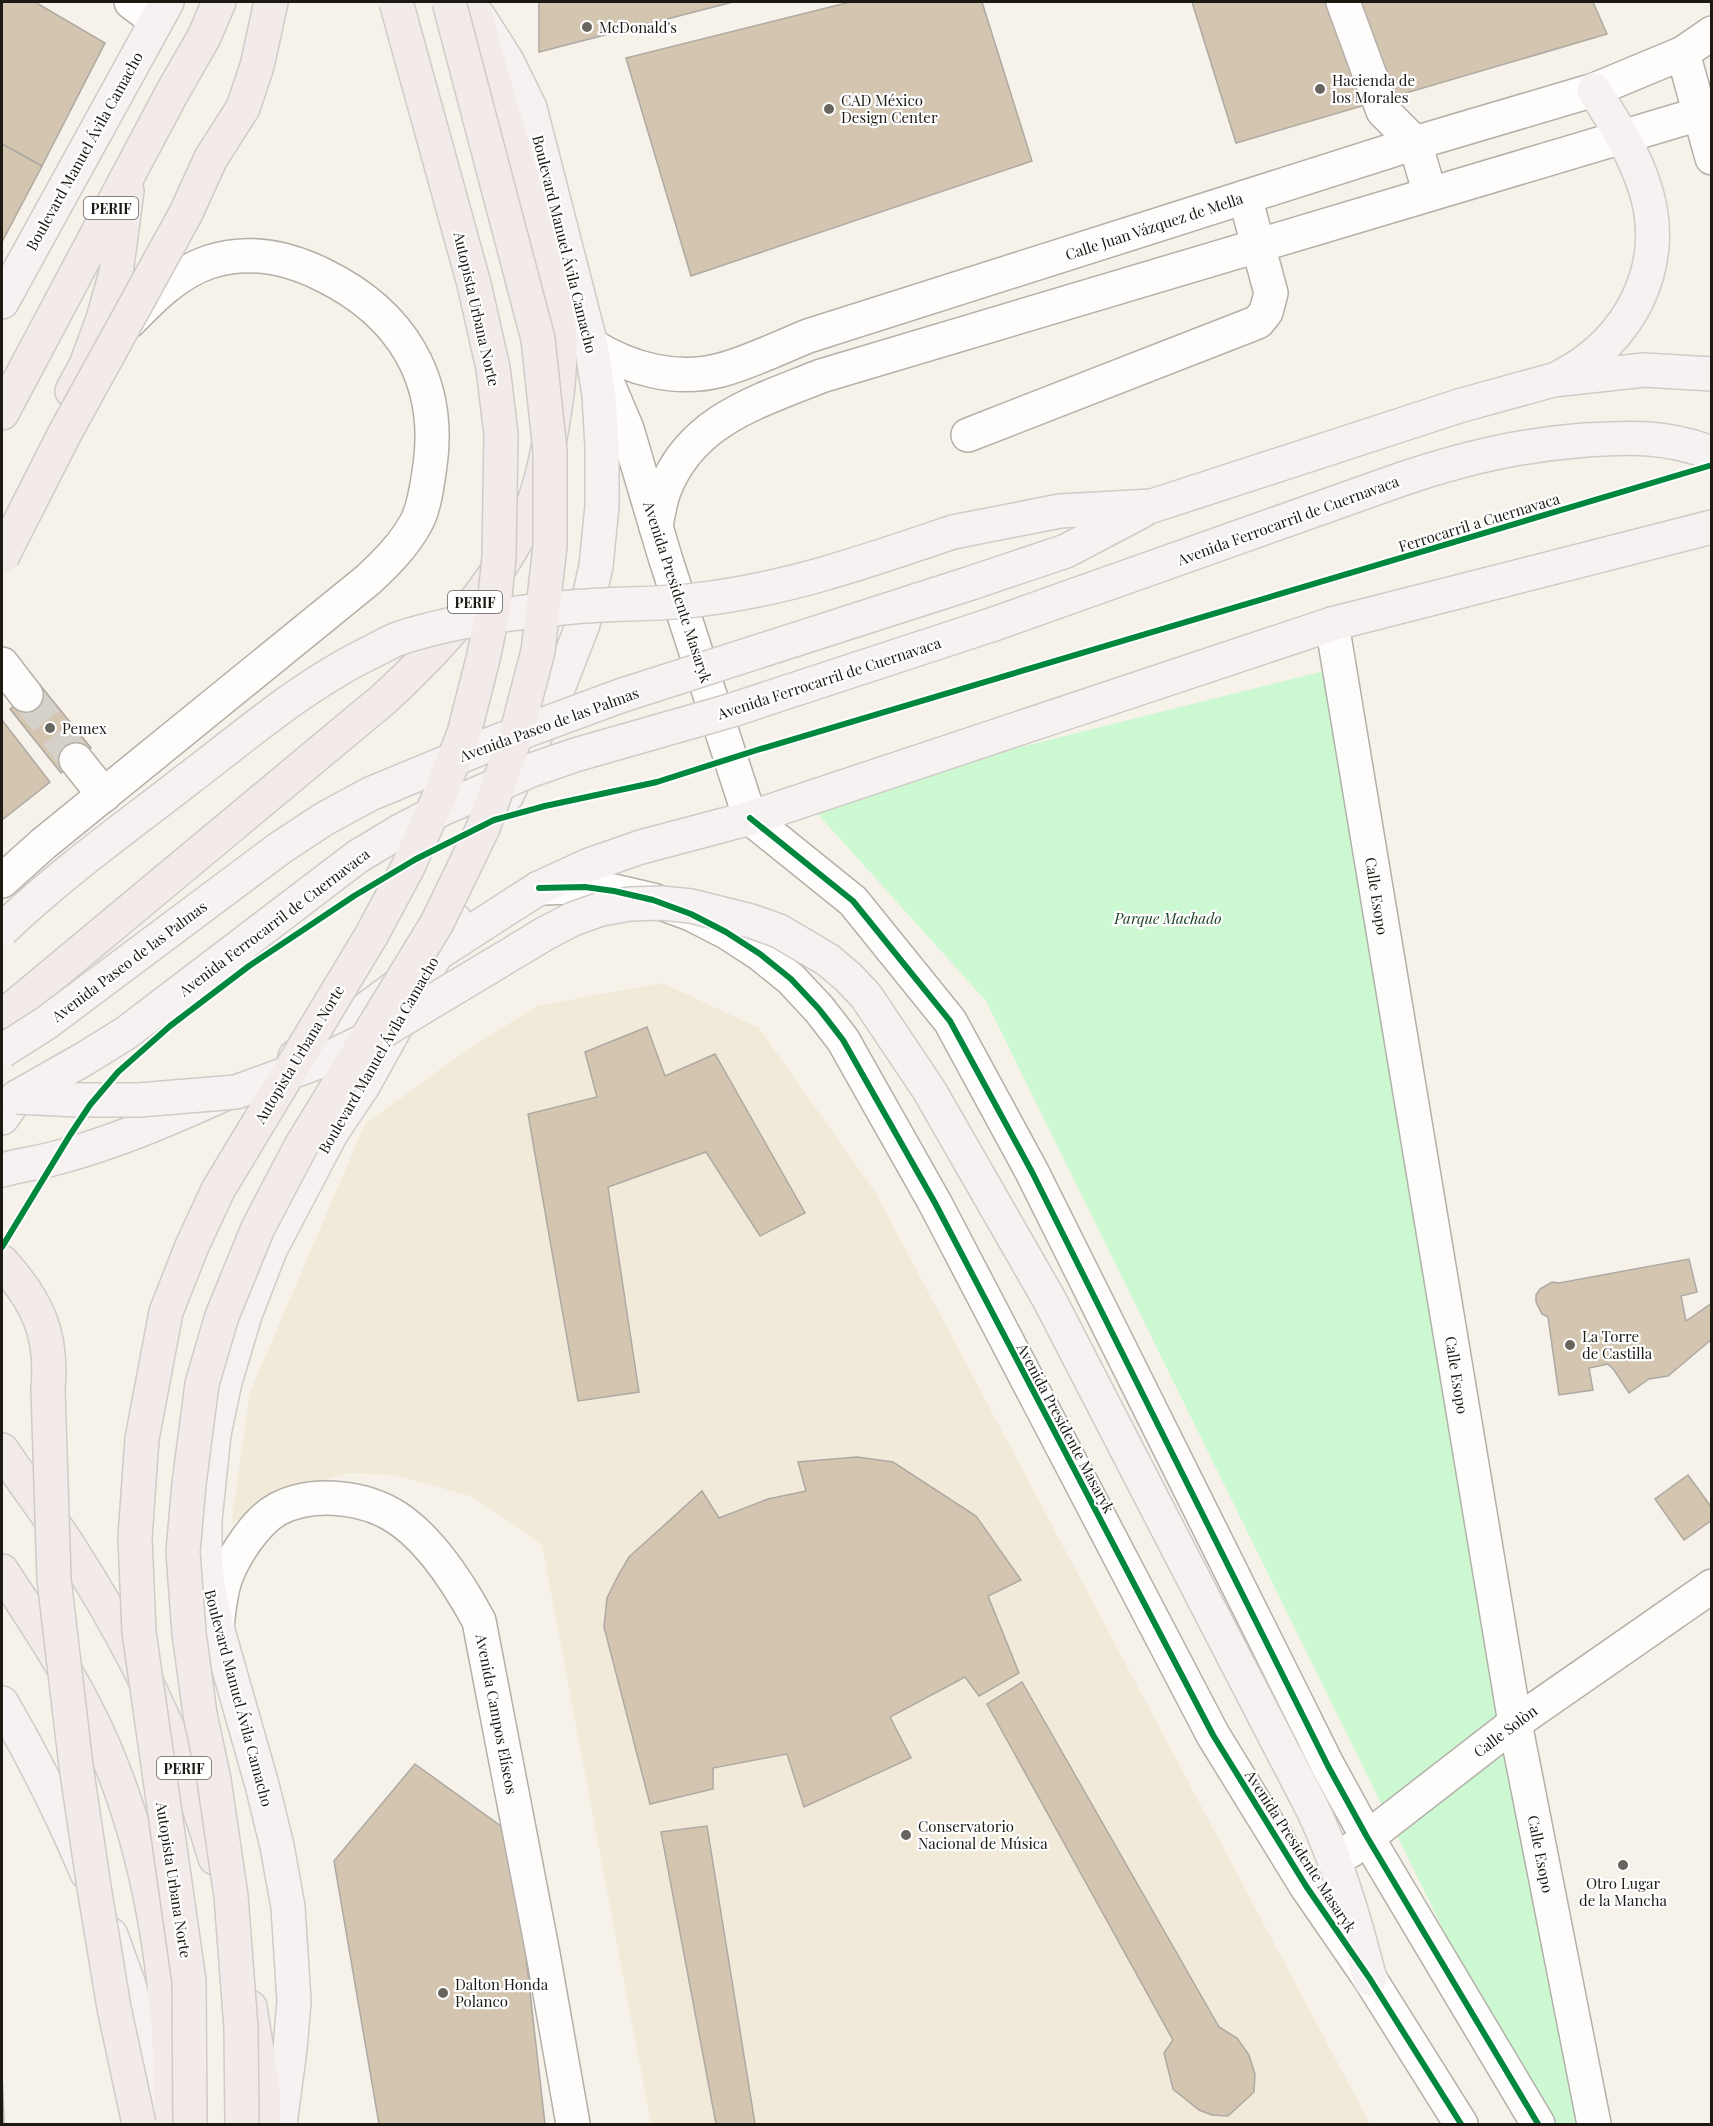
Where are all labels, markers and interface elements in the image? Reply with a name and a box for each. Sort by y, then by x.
place label: McDonald's [599,17,677,37]
marker: McDonald's [580,20,594,34]
street label: Boulevard Manuel Ávila Camacho [21,48,147,254]
place label: Hacienda de los Morales [1332,70,1415,107]
marker: Hacienda de los Morales [1313,82,1327,96]
place label: CAD México Design Center [841,90,938,127]
marker: CAD México Design Center [822,102,836,116]
street label: Boulevard Manuel Ávila Camacho [528,133,602,355]
street label: Calle Juan Vázquez de Mella [1063,188,1246,264]
road number: PERIF [84,197,138,219]
street label: Autopista Urbana Norte [449,229,504,388]
street label: Avenida Ferrocarril de Cuernavaca [1174,470,1402,570]
street label: Ferrocarril a Cuernavaca [1396,488,1563,556]
street label: Avenida Presidente Masaryk [639,498,717,686]
road number: PERIF [448,591,502,613]
street label: Avenida Ferrocarril de Cuernavaca [714,632,944,724]
street label: Avenida Paseo de las Palmas [456,682,641,766]
place label: Pemex [62,718,107,738]
marker: Pemex [43,721,57,735]
street label: Avenida Ferrocarril de Cuernavaca [174,843,374,1001]
street label: Calle Esopo [1361,856,1393,936]
street label: Avenida Paseo de las Palmas [47,896,211,1027]
park label: Parque Machado [1113,908,1222,928]
street label: Boulevard Manuel Ávila Camacho [313,953,443,1157]
street label: Autopista Urbana Norte [249,981,348,1128]
place label: La Torre de Castilla [1582,1326,1653,1363]
street label: Calle Esopo [1441,1335,1473,1415]
marker: La Torre de Castilla [1563,1338,1577,1352]
street label: Avenida Presidente Masaryk [1012,1339,1120,1517]
street label: Boulevard Manuel Ávila Camacho [200,1587,278,1809]
street label: Avenida Campos Elíseos [471,1631,522,1796]
street label: Calle Solòn [1469,1700,1541,1762]
road number: PERIF [157,1757,211,1779]
street label: Avenida Presidente Masaryk [1240,1765,1361,1937]
street label: Autopista Urbana Norte [152,1800,196,1959]
street label: Calle Esopo [1524,1814,1558,1894]
place label: Conservatorio Nacional de Música [918,1816,1048,1853]
marker: Conservatorio Nacional de Música [899,1828,913,1842]
marker: Otro Lugar de la Mancha [1616,1858,1630,1872]
place label: Otro Lugar de la Mancha [1579,1873,1667,1910]
place label: Dalton Honda Polanco [455,1974,549,2011]
marker: Dalton Honda Polanco [436,1986,450,2000]

